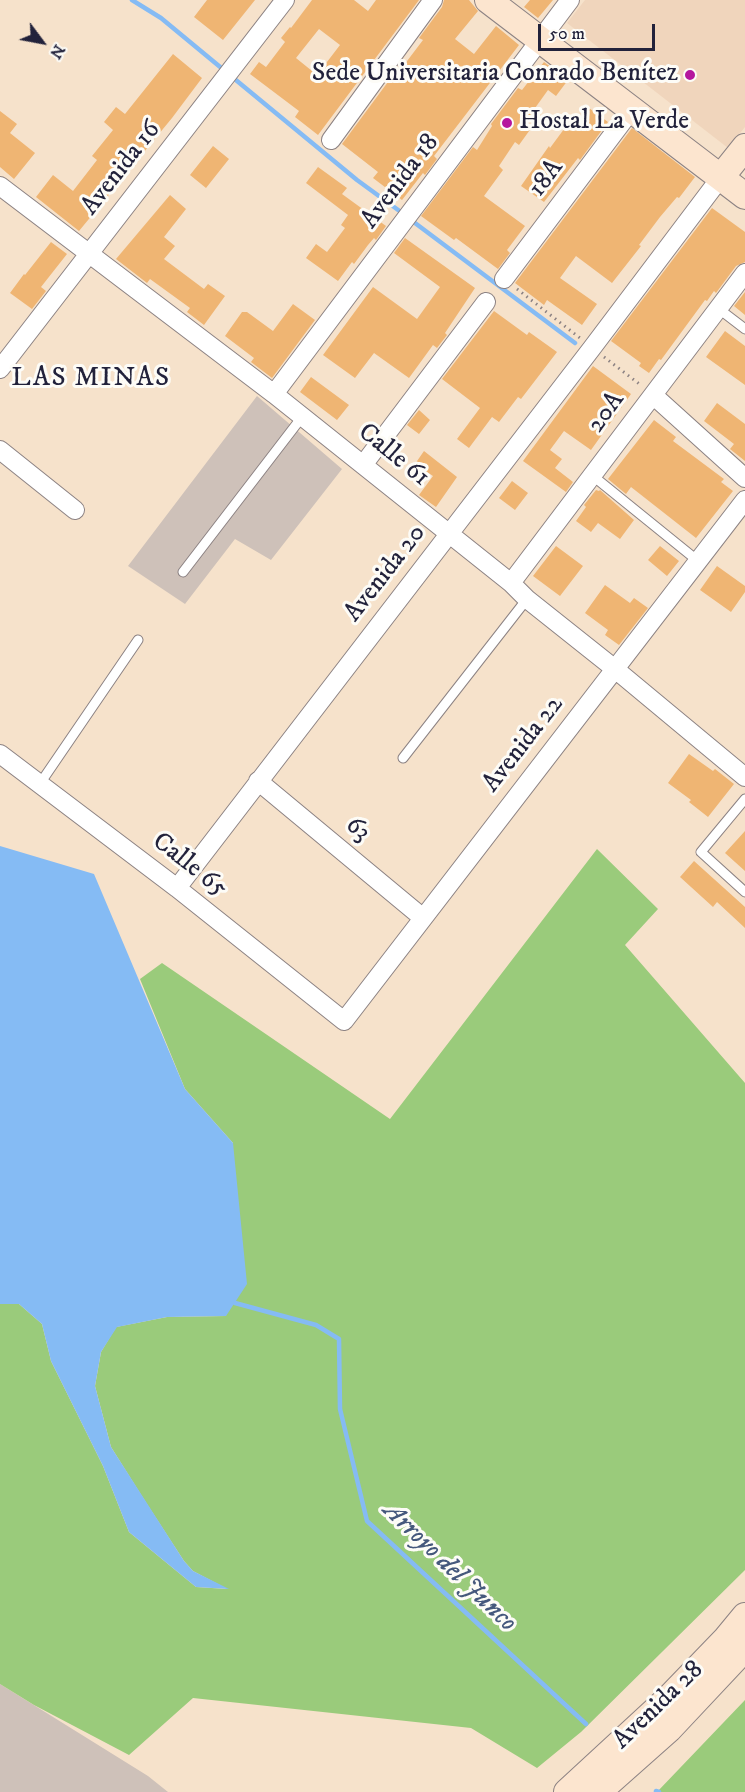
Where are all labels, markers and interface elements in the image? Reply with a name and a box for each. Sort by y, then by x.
north arrow [12,12,72,72]
scale bar [541,12,658,50]
text: 50 m [549,23,585,45]
text: N [45,41,69,62]
place label: Sede Universitaria Conrado Benítez [312,59,678,91]
marker: Sede Universitaria Conrado Benítez [683,68,697,82]
place label: Hostal La Verde [519,107,689,139]
street label: Avenida 16 [76,116,168,222]
marker: Hostal La Verde [500,116,514,130]
street label: Avenida 18 [355,128,447,236]
street label: 18A [523,154,571,204]
district label: LAS MINAS [11,363,171,395]
street label: 20A [582,386,632,440]
street label: Calle 61 [351,418,435,494]
street label: Avenida 20 [338,519,434,629]
street label: Avenida 22 [477,691,571,799]
street label: 63 [338,811,376,849]
street label: Calle 65 [145,827,233,905]
water label: Arroyo del Junco [375,1496,523,1640]
street label: Avenida 28 [607,1655,711,1757]

